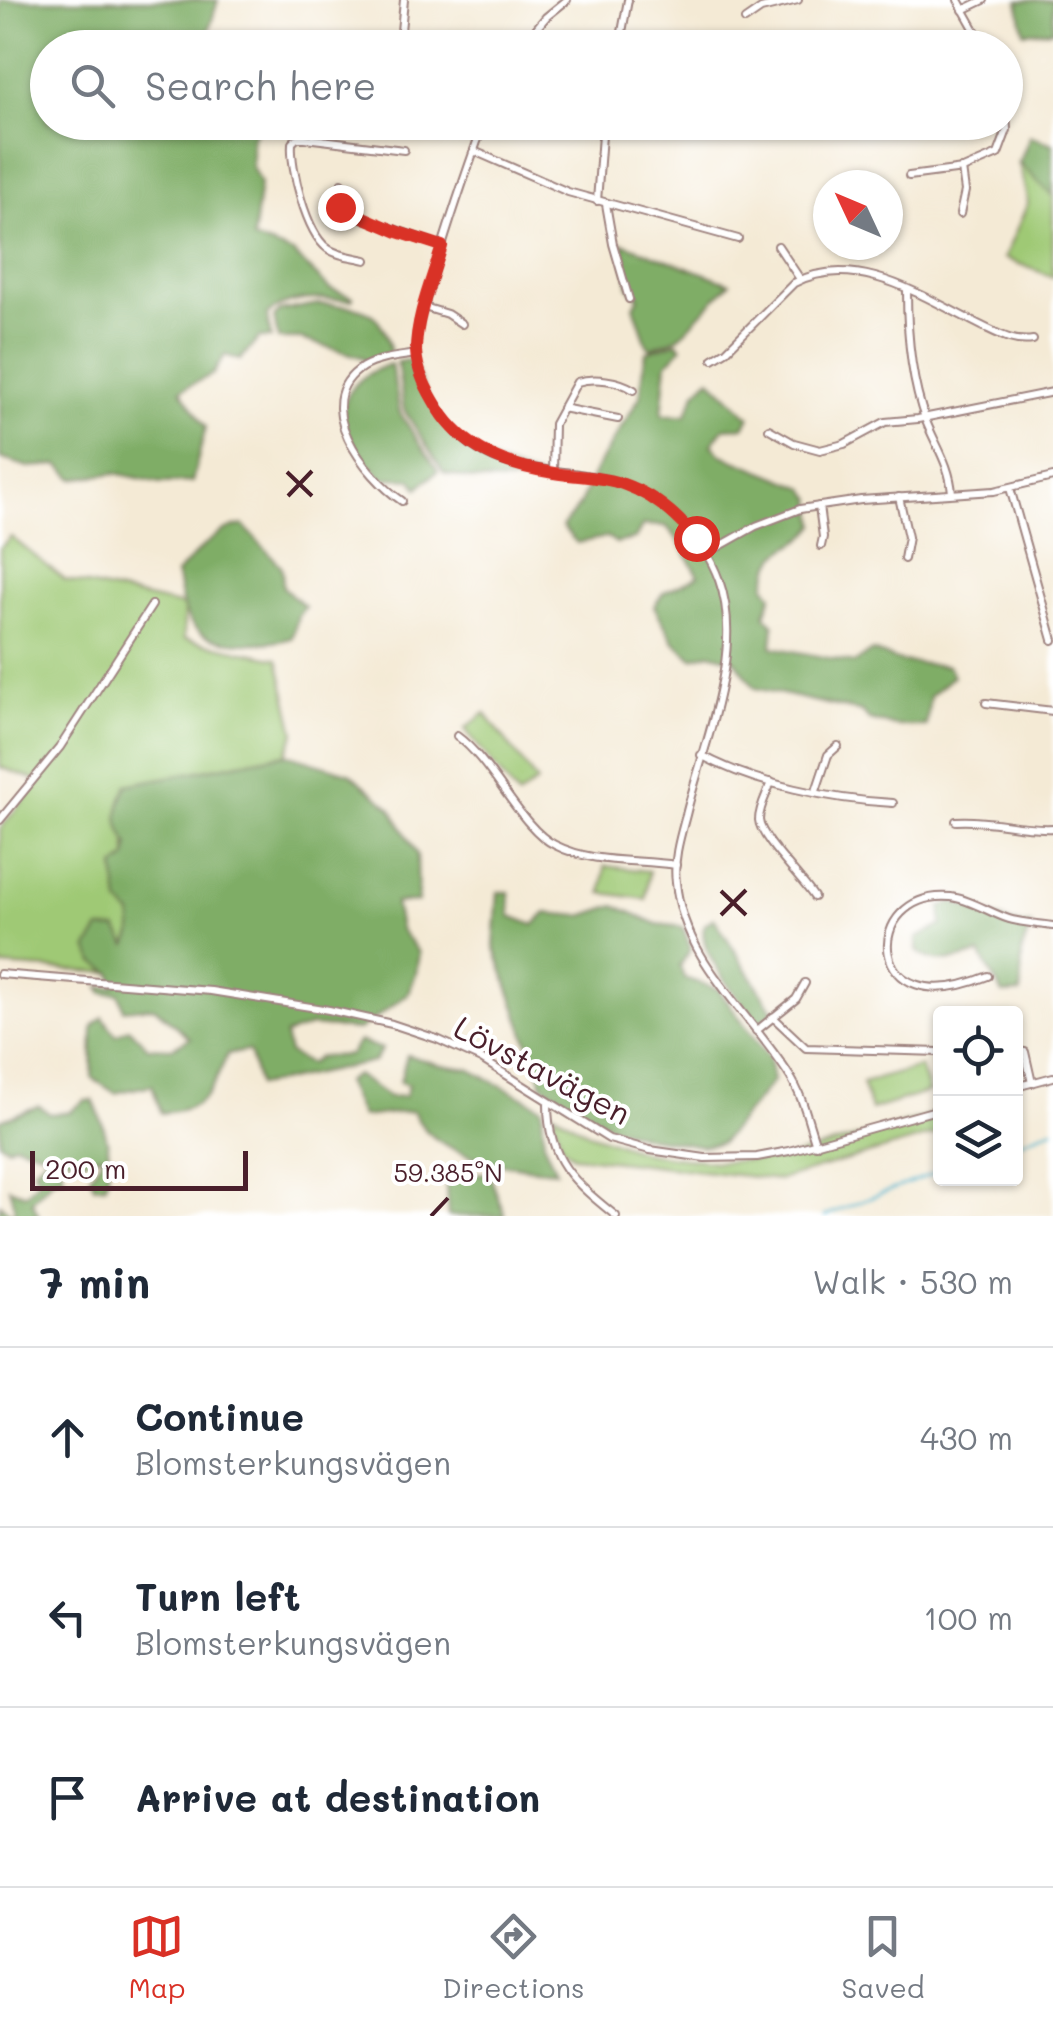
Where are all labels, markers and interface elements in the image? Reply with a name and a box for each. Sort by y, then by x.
search box [30,30,1023,140]
icon: search [65,58,120,113]
text: Search here [145,60,376,110]
north arrow [813,170,903,260]
route end [318,185,364,231]
route start [674,516,720,562]
street label: Lövstavägen [447,1005,639,1133]
map controls [933,1006,1023,1186]
button: locate [933,1006,1023,1096]
button: layers [933,1096,1023,1186]
scale bar [30,1146,248,1190]
text: 200 m [45,1150,126,1186]
text: 59.385°N [393,1156,503,1188]
text: 7 min [40,1254,150,1309]
text: Walk · 530 m [813,1260,1013,1302]
text: Continue [135,1391,304,1441]
icon: ahead [40,1410,95,1465]
text: 430 m [920,1416,1013,1458]
text: Blomsterkungsvägen [135,1441,451,1483]
text: Turn left [135,1571,301,1621]
icon: left [40,1590,95,1645]
text: 100 m [923,1596,1013,1638]
text: Blomsterkungsvägen [135,1621,451,1663]
icon: arrive [40,1770,95,1825]
text: Arrive at destination [135,1772,540,1822]
tab: Map [128,1909,185,2005]
tab: Directions [442,1909,585,2005]
tab: Saved [841,1909,925,2005]

